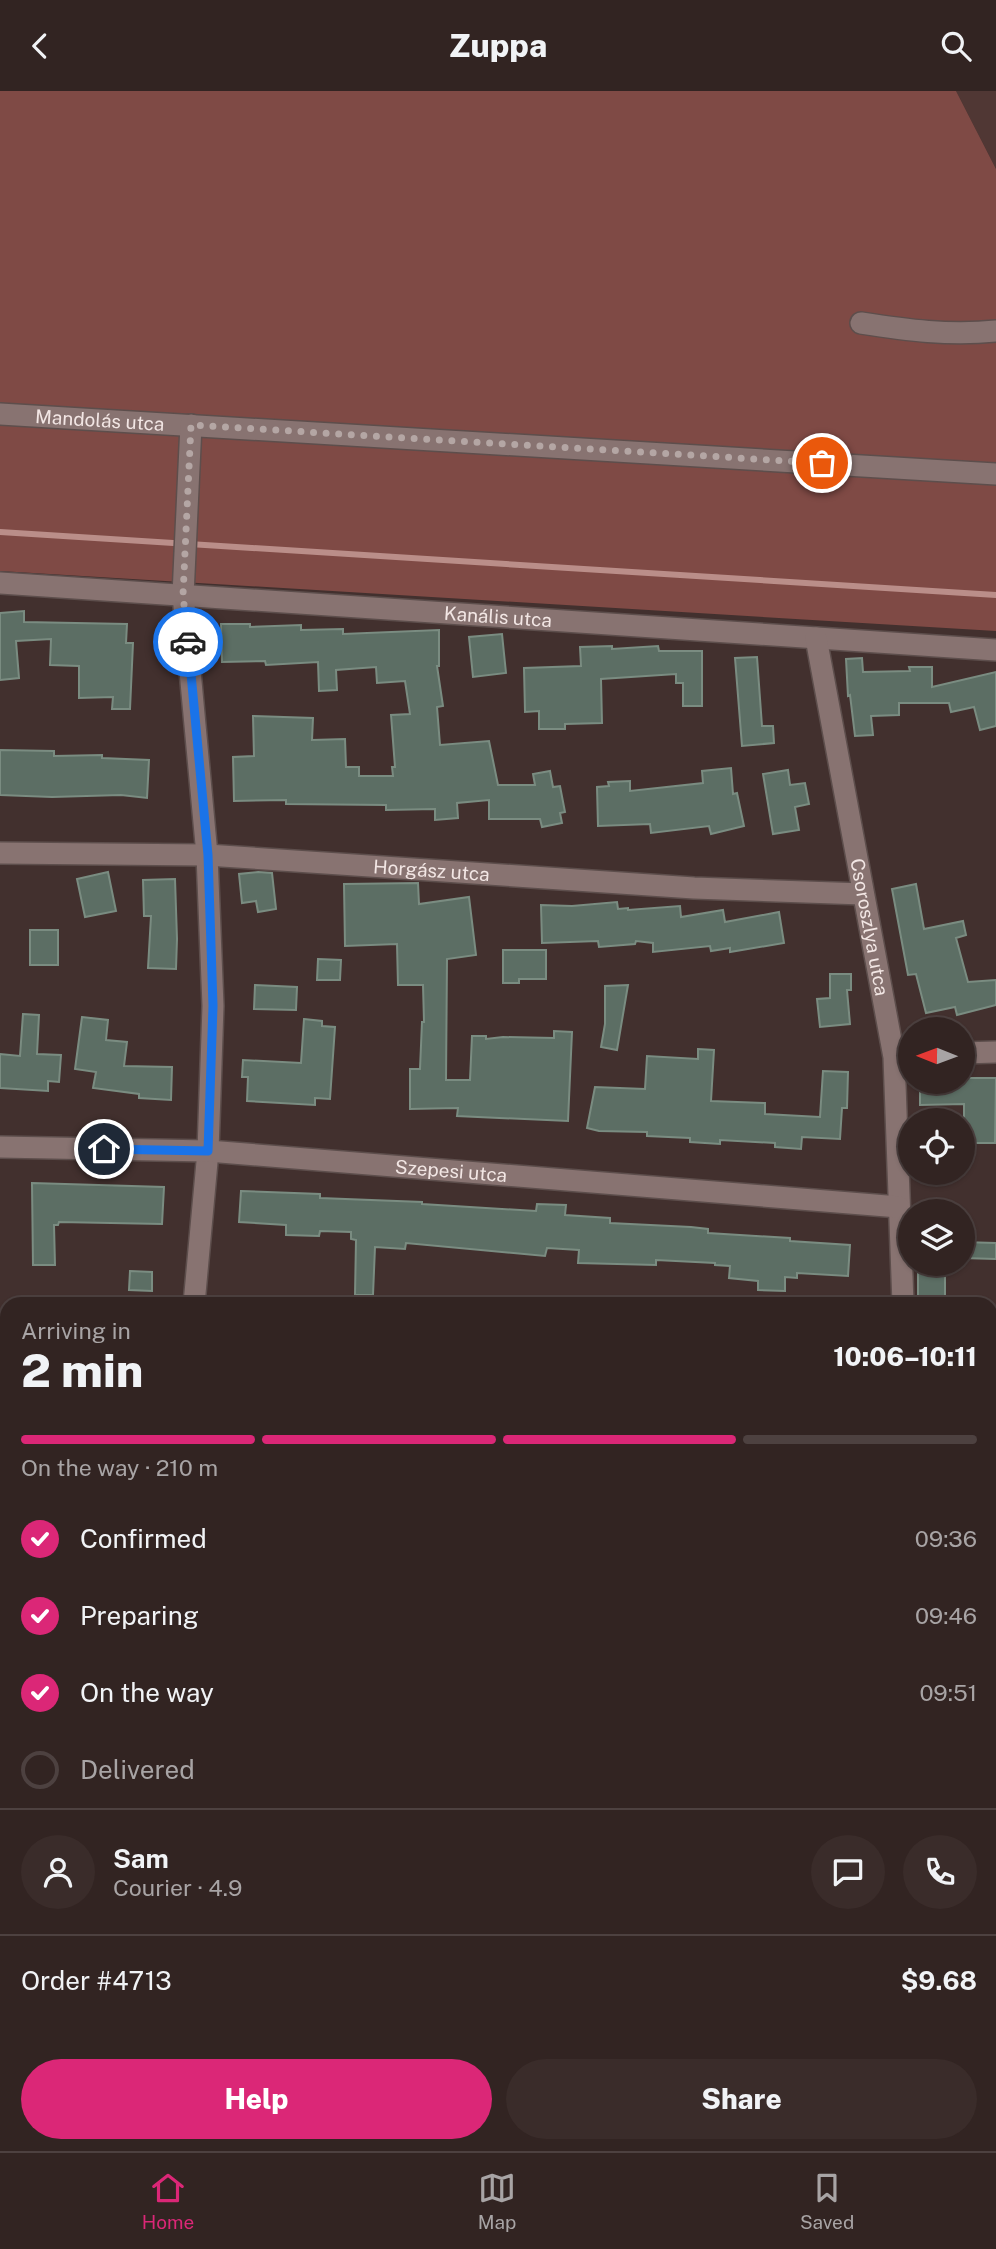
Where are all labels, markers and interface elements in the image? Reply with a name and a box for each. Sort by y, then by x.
icon: back [21,27,59,65]
text: Zuppa [449,27,547,64]
icon: search [937,27,975,65]
street label: Mandolás utca [35,405,165,435]
pin [792,433,852,493]
icon: bag [803,444,841,482]
street label: Kanális utca [443,602,553,631]
courier [153,607,223,677]
icon: car [169,623,207,661]
street label: Horgász utca [373,855,490,885]
street label: Csoroszlya utca [846,856,893,998]
north arrow [898,1017,975,1094]
map controls [898,1017,975,1276]
button: locate [898,1108,975,1185]
pin [74,1119,134,1179]
icon: home [85,1130,123,1168]
street label: Szepesi utca [394,1155,508,1186]
button: layers [898,1199,975,1276]
text: Arriving in [21,1317,131,1344]
text: 10:06–10:11 [833,1341,977,1372]
text: 2 min [21,1343,143,1397]
text: On the way · 210 m [21,1454,218,1481]
icon: check [21,1520,59,1558]
text: Confirmed [80,1523,207,1554]
text: 09:36 [915,1525,977,1552]
icon: check [21,1597,59,1635]
text: Preparing [80,1600,199,1631]
text: 09:46 [915,1602,977,1629]
icon: check [21,1674,59,1712]
text: On the way [80,1677,214,1708]
text: 09:51 [919,1679,977,1706]
text: Delivered [80,1754,195,1785]
button: person [21,1835,95,1909]
button: chat [811,1835,885,1909]
button: phone [903,1835,977,1909]
text: Sam [113,1843,169,1874]
text: Courier · 4.9 [113,1874,242,1901]
text: Order #4713 [21,1965,172,1996]
text: $9.68 [901,1965,977,1996]
button: Help [21,2059,492,2139]
button: Share [506,2059,977,2139]
tab: Home [142,2169,194,2233]
tab: Map [478,2169,516,2233]
tab: Saved [800,2169,854,2233]

